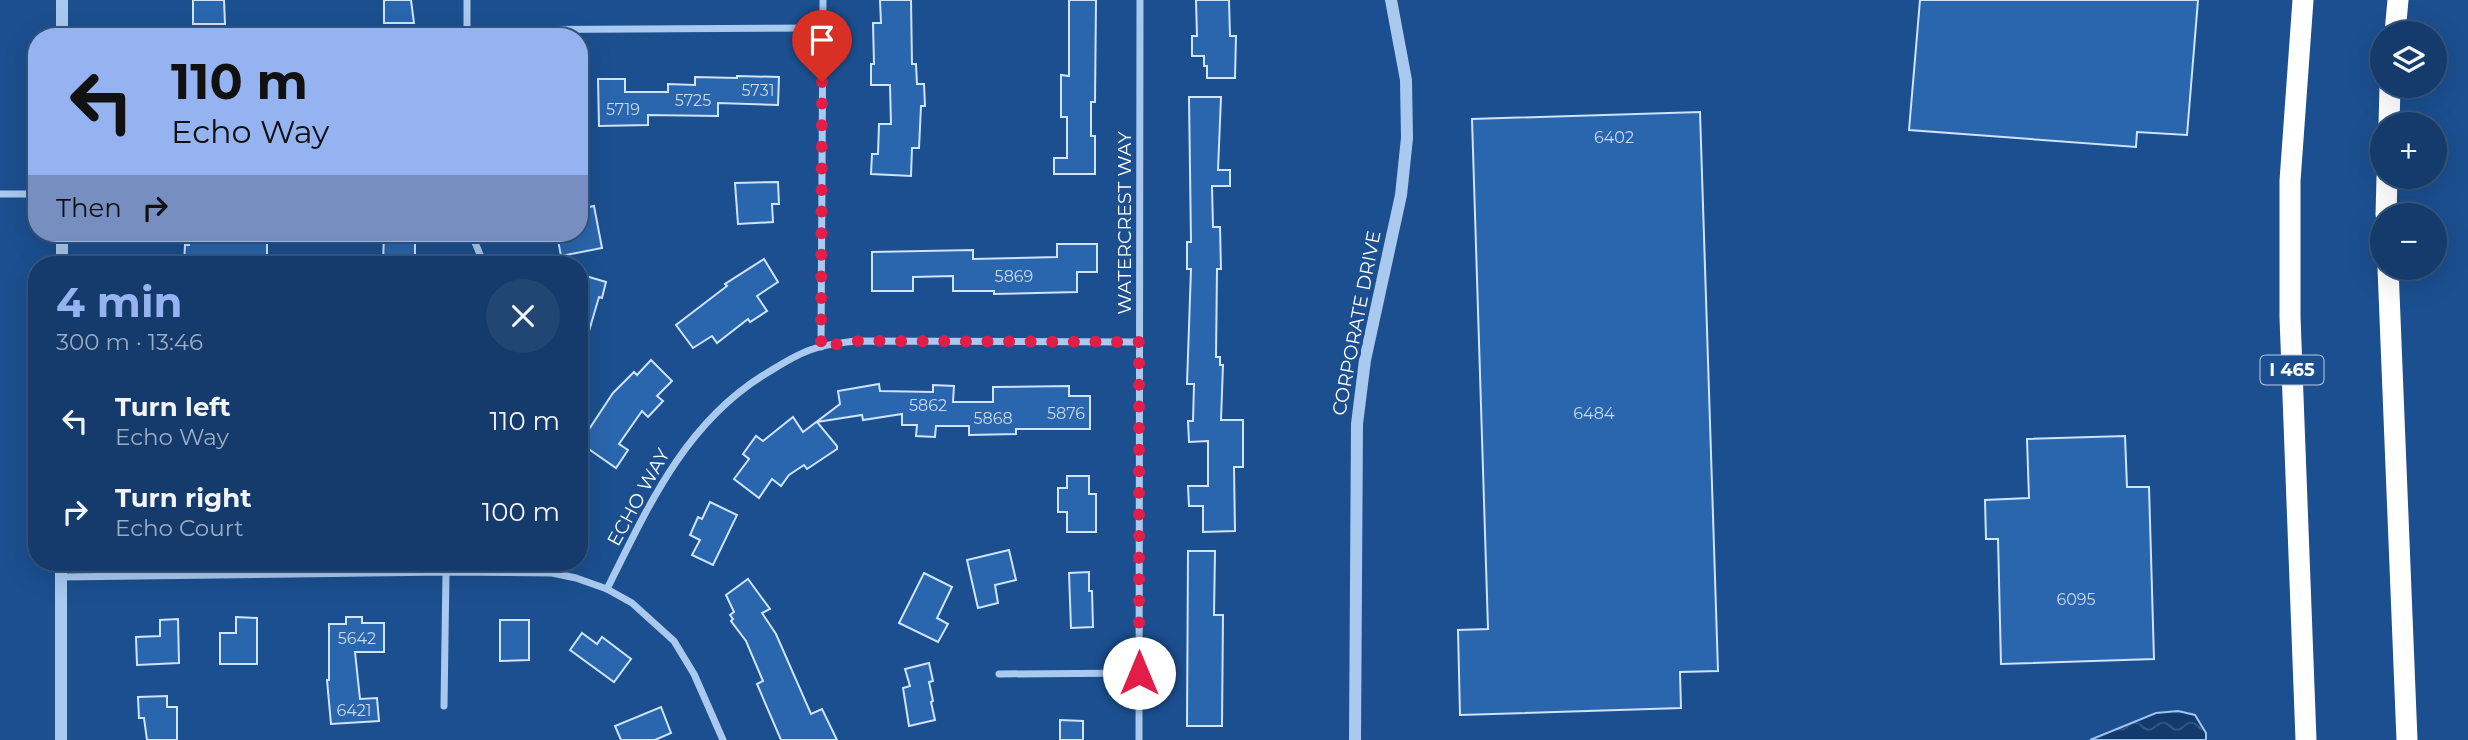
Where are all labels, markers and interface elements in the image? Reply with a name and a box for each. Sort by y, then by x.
pin [792,10,852,82]
icon: arrive [803,21,841,59]
map controls [2370,21,2447,280]
button: layers [2370,21,2447,98]
text: 110 m [171,52,308,111]
icon: left [56,56,147,147]
house number: 5731 [742,81,774,100]
house number: 5725 [675,91,711,110]
house number: 5719 [606,100,640,119]
text: Echo Way [171,112,329,151]
button: + [2370,112,2447,189]
house number: 6402 [1594,128,1634,147]
street label: WATERCREST WAY [1113,130,1136,315]
icon: right [136,189,174,227]
text: Then [56,192,122,224]
button: − [2370,203,2447,280]
street label: CORPORATE DRIVE [1327,229,1386,418]
house number: 5869 [995,267,1033,286]
text: 4 min [56,276,183,328]
button: close [486,279,560,353]
text: 300 m · 13:46 [56,328,203,356]
road number: I 465 [2260,356,2324,384]
text: Turn left [115,391,231,423]
house number: 5862 [909,396,947,415]
icon: left [56,402,94,440]
house number: 5876 [1047,404,1085,423]
house number: 6484 [1573,404,1615,423]
text: 110 m [490,405,560,437]
house number: 5868 [973,409,1013,428]
text: Echo Way [115,423,229,451]
street label: ECHO WAY [602,444,675,550]
text: Turn right [115,482,251,514]
icon: right [56,493,94,531]
text: 100 m [482,496,560,528]
text: Echo Court [115,514,244,542]
house number: 6095 [2056,590,2096,609]
house number: 5642 [338,629,376,648]
position arrow [1102,636,1176,710]
house number: 6421 [336,701,372,720]

